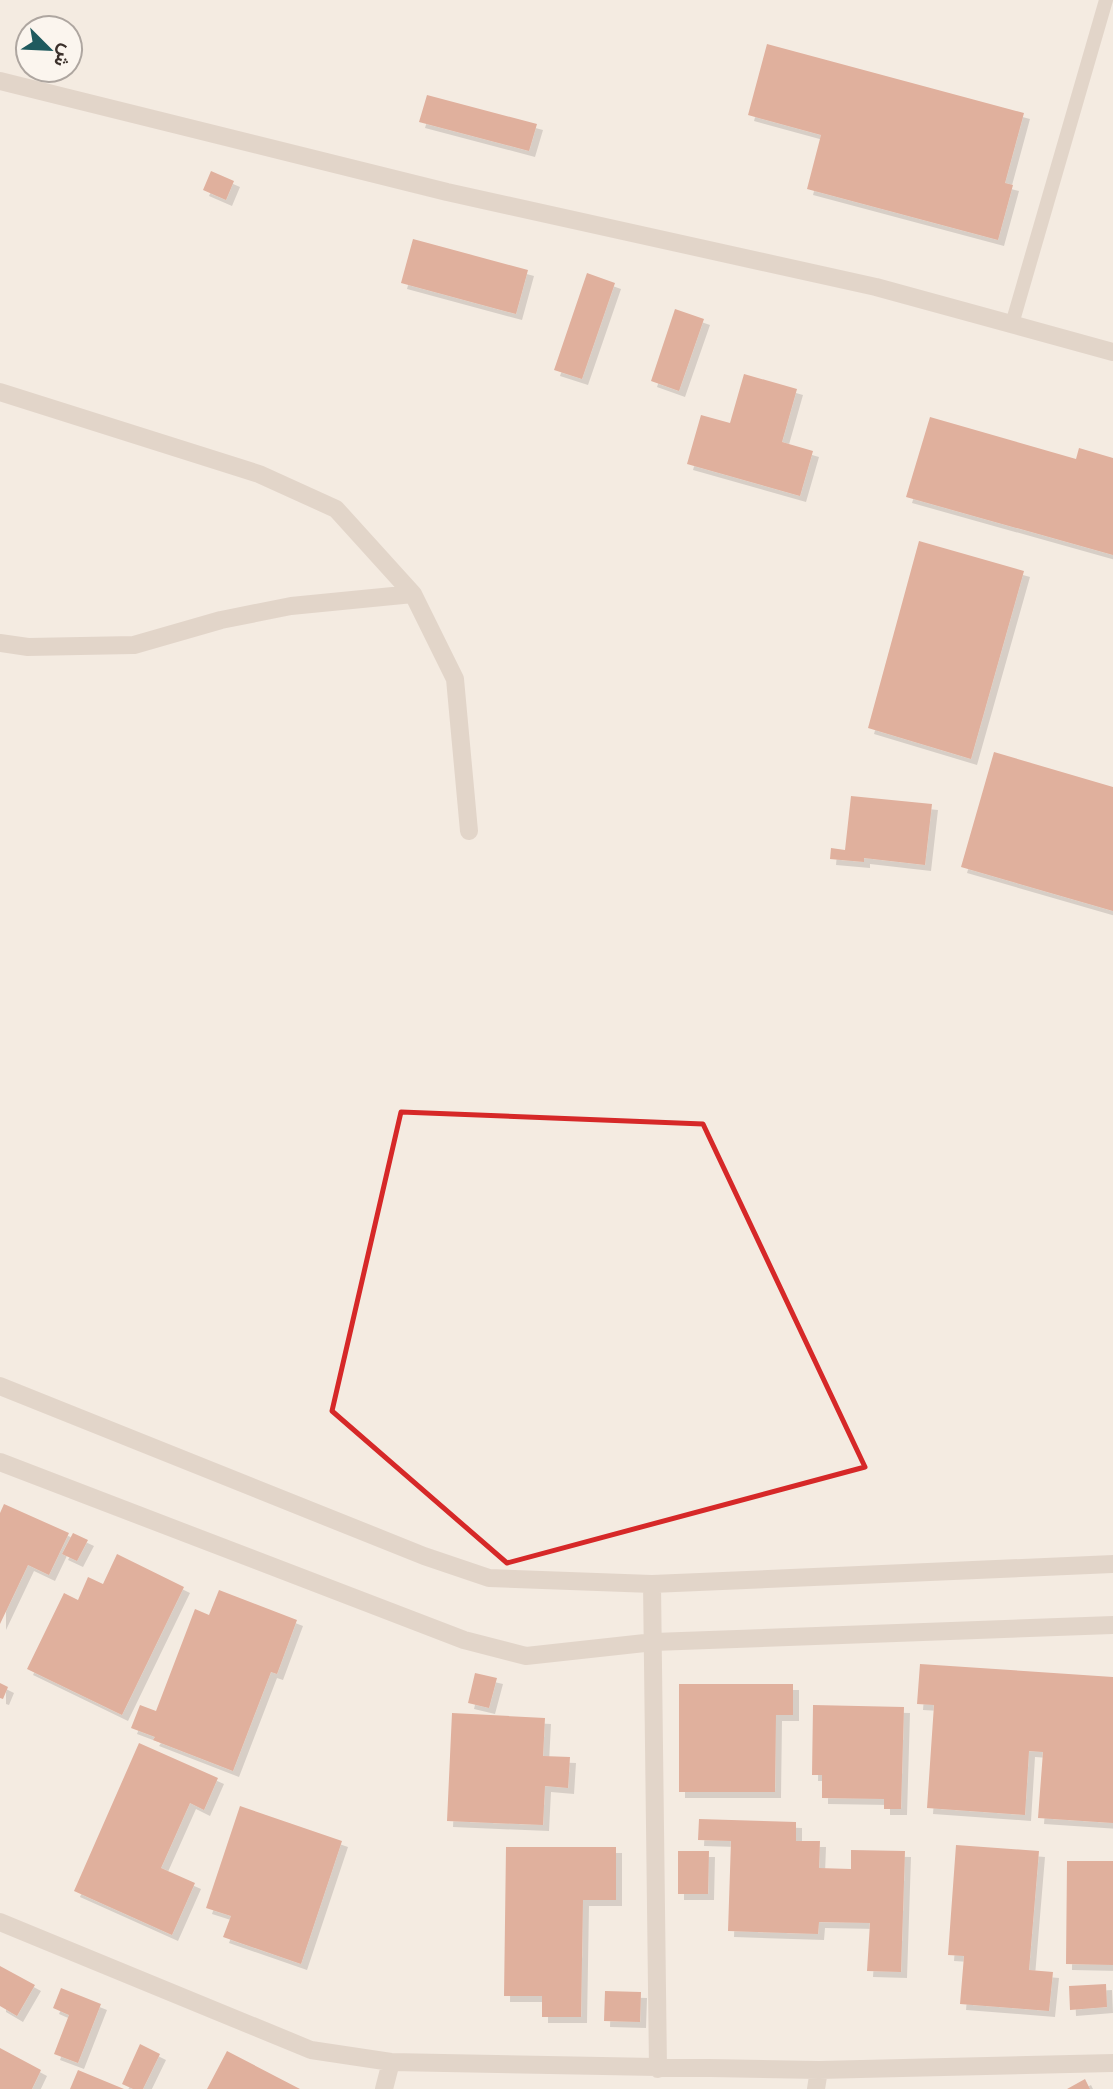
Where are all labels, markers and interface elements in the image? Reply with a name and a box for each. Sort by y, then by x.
north arrow [14,14,84,84]
text: ش [48,40,80,71]

